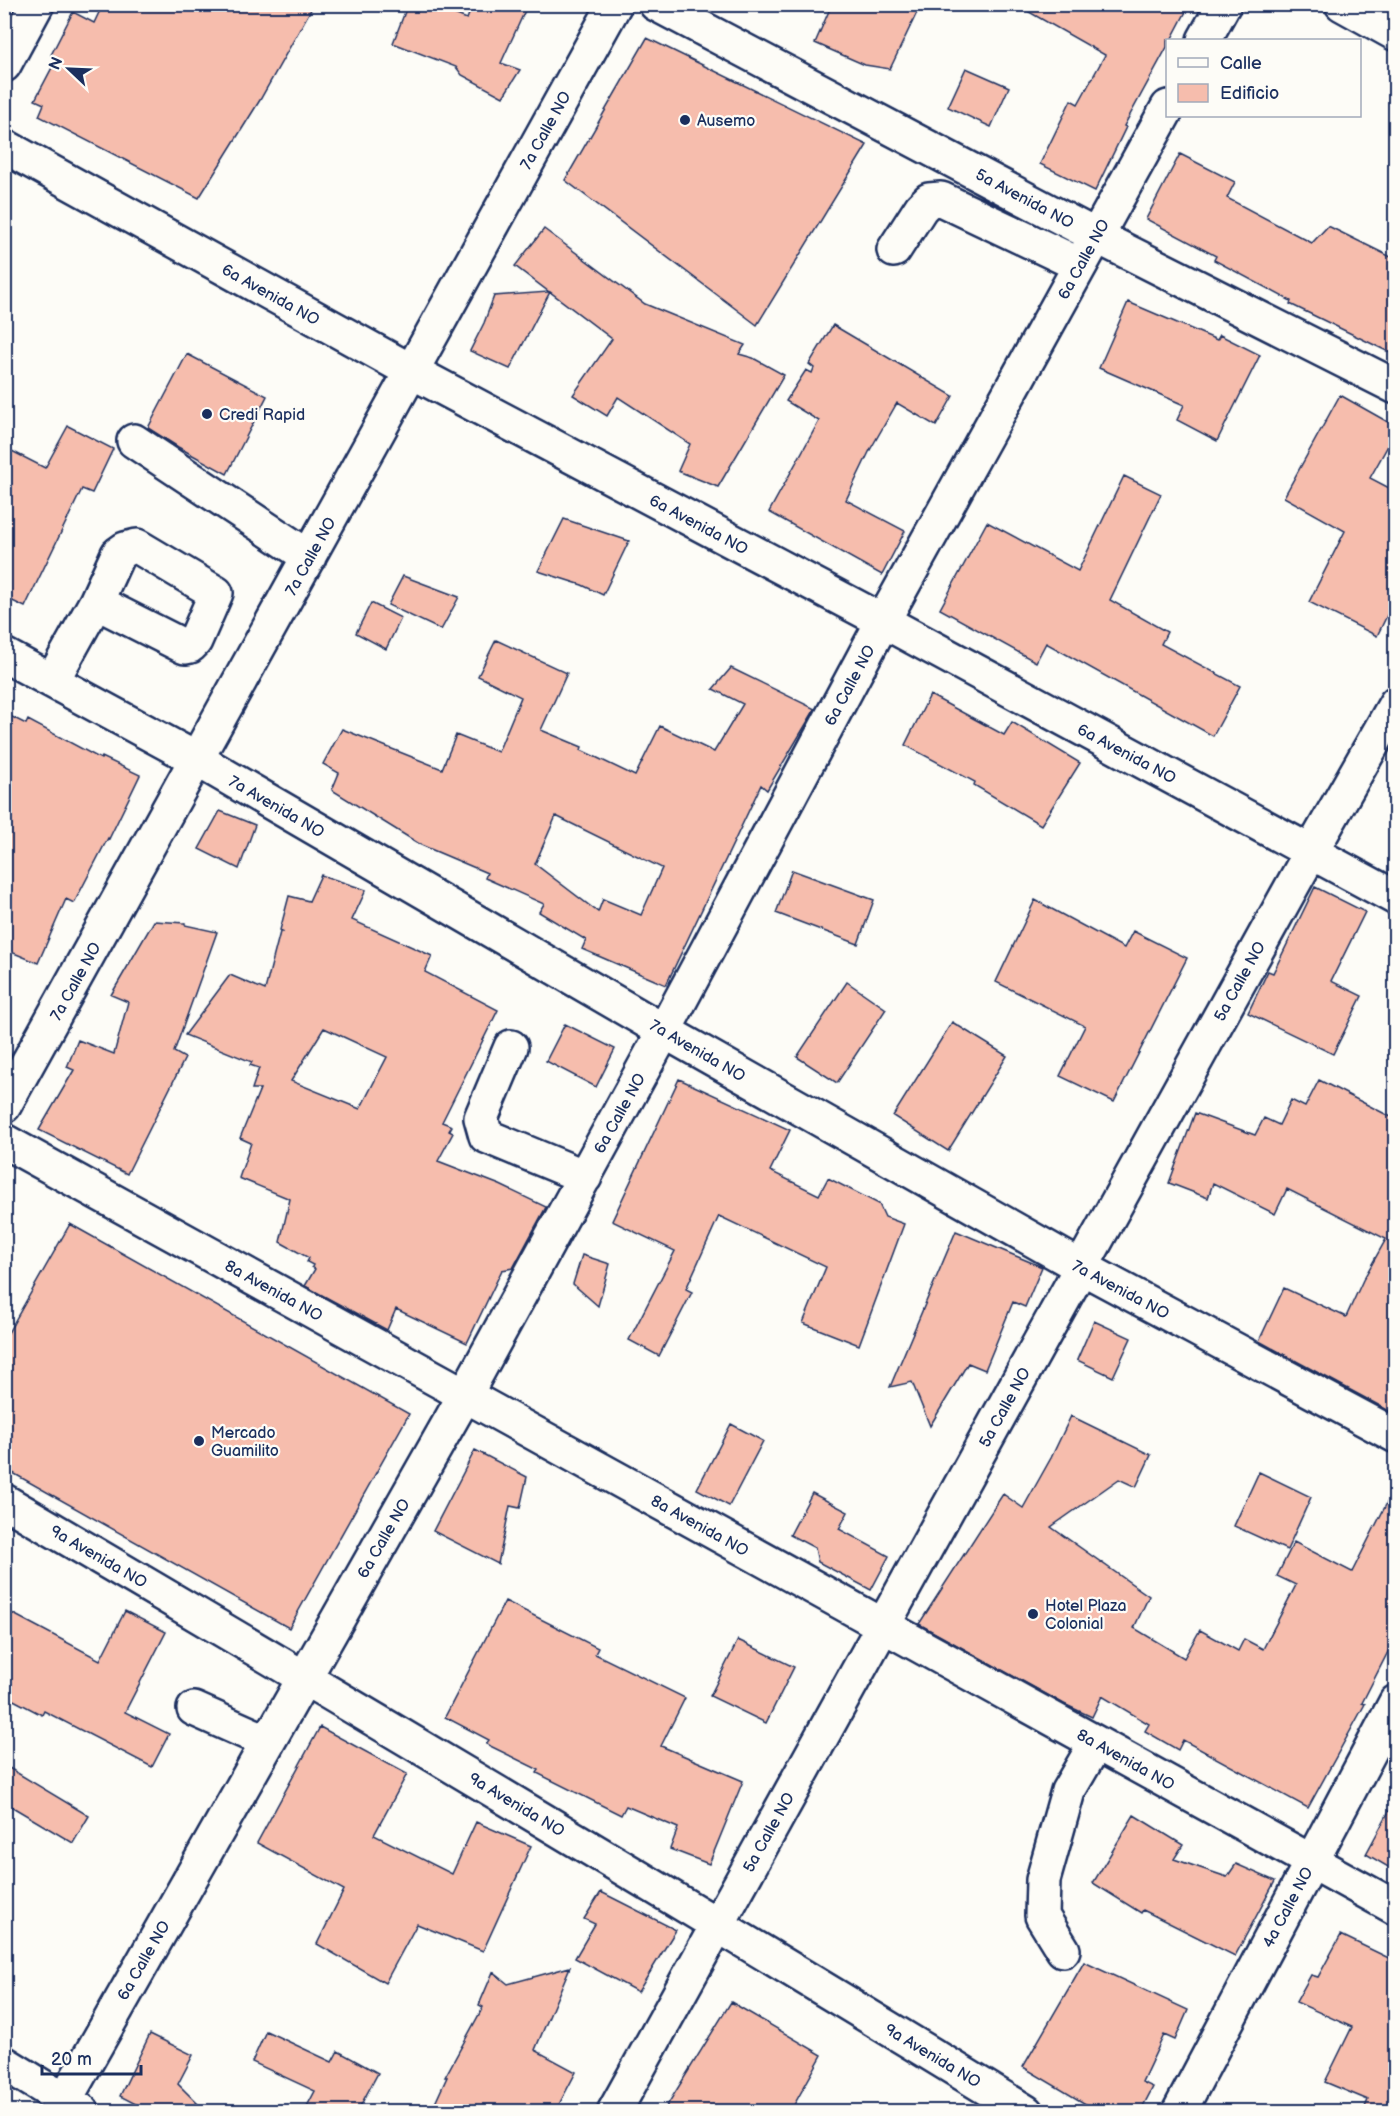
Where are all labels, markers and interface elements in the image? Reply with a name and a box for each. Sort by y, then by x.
north arrow [39,39,99,99]
legend [1166,39,1361,117]
text: Calle [1220,53,1262,74]
text: N [45,54,68,73]
text: Edificio [1220,83,1279,104]
street label: 7a Calle NO [517,88,576,173]
place label: Ausemo [697,112,755,131]
marker: Ausemo [678,113,692,127]
street label: 5a Avenida NO [972,165,1077,233]
street label: 6a Calle NO [1055,216,1114,303]
street label: 6a Avenida NO [218,261,323,330]
place label: Credi Rapid [219,406,305,425]
marker: Credi Rapid [200,407,214,421]
street label: 6a Avenida NO [646,491,751,559]
street label: 7a Calle NO [282,514,341,599]
street label: 6a Calle NO [821,642,880,729]
street label: 6a Avenida NO [1074,720,1179,788]
street label: 7a Avenida NO [225,772,327,842]
street label: 7a Calle NO [47,939,106,1024]
street label: 5a Calle NO [1211,939,1270,1025]
street label: 7a Avenida NO [646,1016,748,1086]
street label: 6a Calle NO [591,1070,650,1157]
street label: 8a Avenida NO [221,1257,325,1326]
street label: 7a Avenida NO [1069,1257,1172,1324]
street label: 5a Calle NO [976,1365,1035,1451]
place label: Mercado Guamilito [211,1424,279,1461]
marker: Mercado Guamilito [192,1434,206,1448]
street label: 8a Avenida NO [647,1492,751,1561]
street label: 6a Calle NO [354,1496,415,1582]
street label: 9a Avenida NO [47,1522,150,1593]
place label: Hotel Plaza Colonial [1045,1597,1127,1634]
marker: Hotel Plaza Colonial [1026,1607,1040,1621]
street label: 8a Avenida NO [1073,1726,1177,1795]
street label: 9a Avenida NO [465,1769,568,1841]
street label: 5a Calle NO [740,1790,799,1876]
street label: 4a Calle NO [1259,1864,1318,1951]
street label: 6a Calle NO [114,1918,175,2004]
street label: 9a Avenida NO [881,2020,984,2092]
scale bar [42,2038,141,2076]
text: 20 m [51,2049,92,2070]

